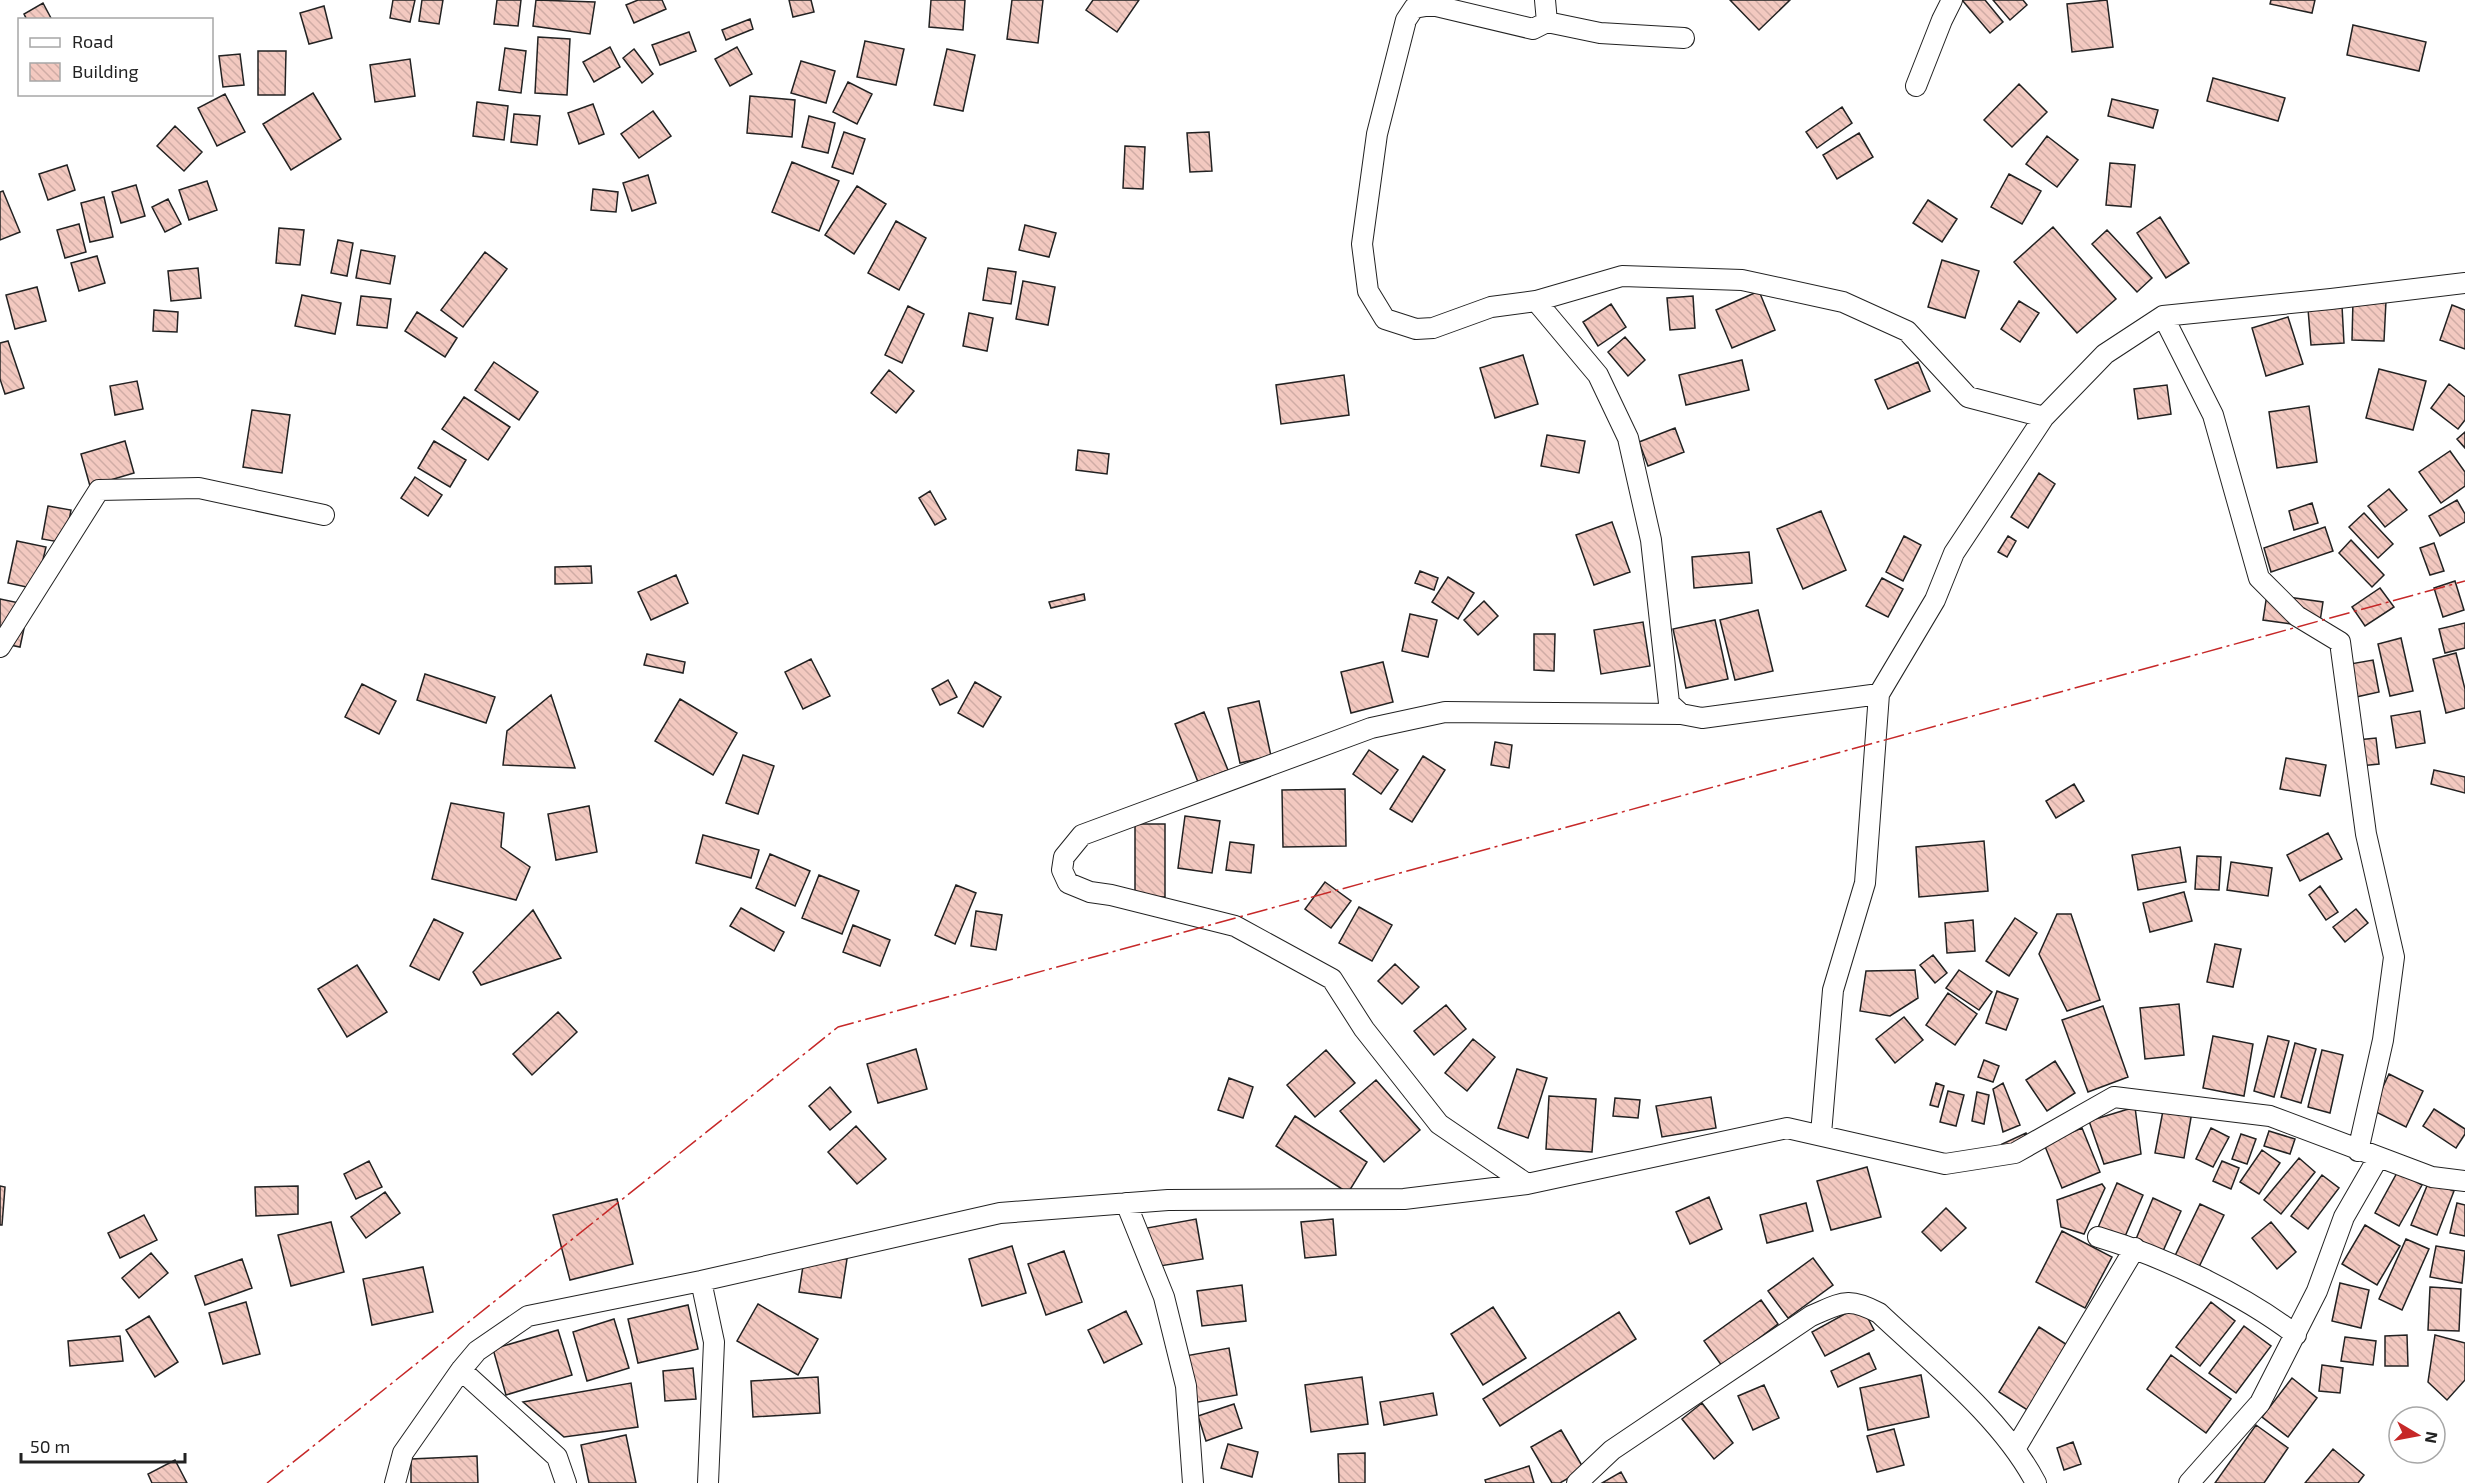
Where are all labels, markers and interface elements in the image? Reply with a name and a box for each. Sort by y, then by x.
legend [18,18,213,96]
text: Road [72,30,113,52]
text: Building [72,60,139,82]
north arrow [2387,1405,2447,1465]
scale bar [21,1426,184,1464]
text: N [2422,1430,2443,1445]
text: 50 m [30,1435,70,1457]

